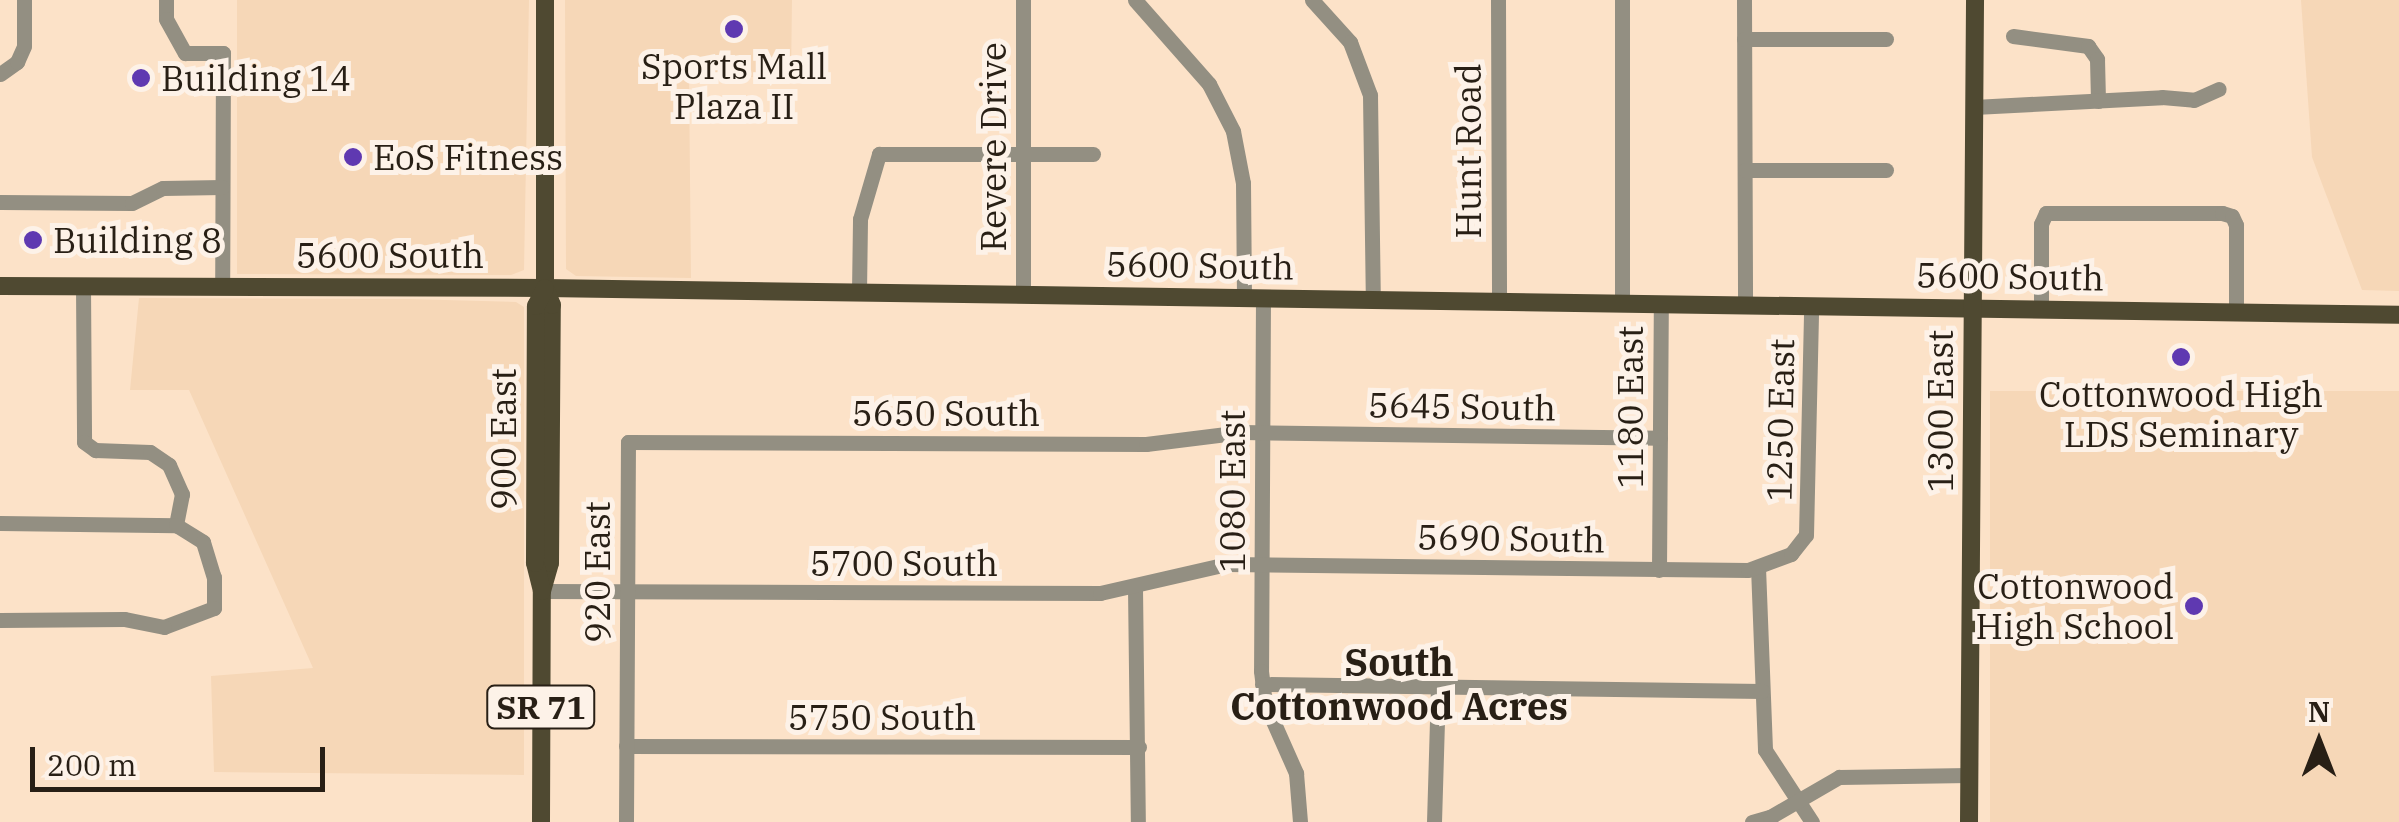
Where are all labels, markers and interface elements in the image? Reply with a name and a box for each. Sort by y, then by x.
marker: Sports Mall Plaza II [723,18,745,40]
street label: Revere Drive [972,42,1014,252]
place label: Sports Mall Plaza II [641,45,827,127]
place label: Building 14 [161,57,351,99]
street label: Hunt Road [1447,63,1489,239]
marker: Building 14 [130,67,152,89]
place label: EoS Fitness [373,136,563,178]
marker: EoS Fitness [342,146,364,168]
place label: Building 8 [53,219,222,261]
marker: Building 8 [22,229,44,251]
street label: 5600 South [296,234,484,276]
street label: 5600 South [1105,242,1295,288]
street label: 5600 South [1915,253,2105,299]
street label: 1180 East [1609,326,1651,488]
street label: 1300 East [1919,330,1961,492]
street label: 1250 East [1758,338,1802,502]
marker: Cottonwood High LDS Seminary [2170,346,2192,368]
street label: 900 East [482,368,524,510]
place label: Cottonwood High LDS Seminary [2039,373,2323,455]
street label: 5645 South [1367,383,1557,429]
street label: 5650 South [852,392,1040,434]
street label: 1080 East [1211,410,1253,572]
street label: 920 East [576,501,618,643]
street label: 5690 South [1416,515,1606,561]
street label: 5700 South [810,542,998,584]
place label: Cottonwood High School [1976,565,2174,647]
marker: Cottonwood High School [2183,595,2205,617]
district label: South Cottonwood Acres [1230,639,1568,728]
road number: SR 71 [486,680,596,734]
north arrow [2269,692,2369,792]
text: N [2308,693,2330,730]
street label: 5750 South [788,696,976,738]
scale bar [35,727,330,789]
text: 200 m [47,745,137,784]

